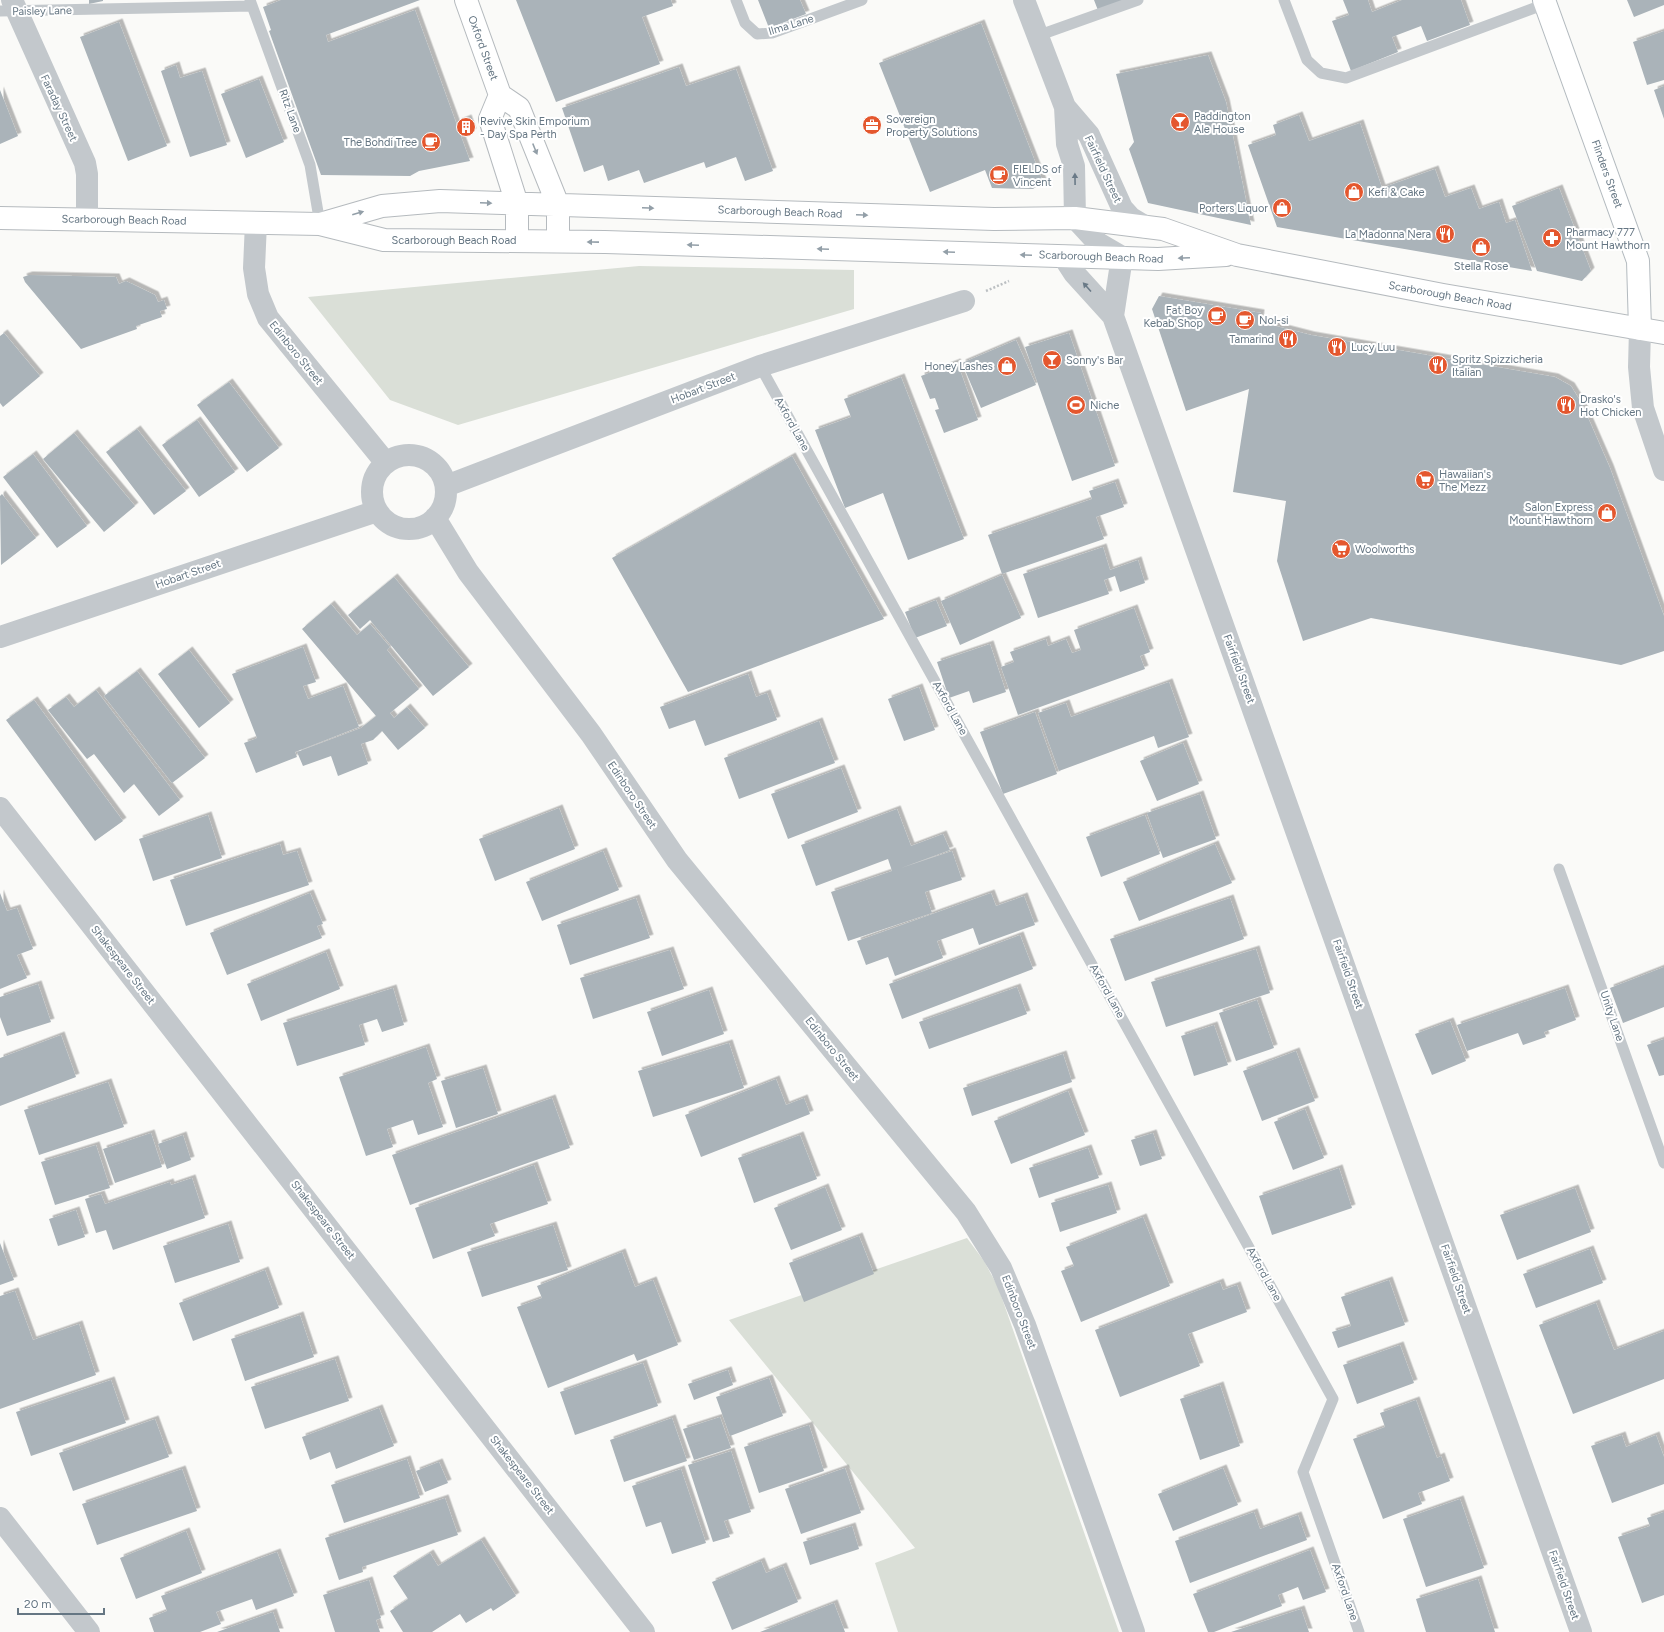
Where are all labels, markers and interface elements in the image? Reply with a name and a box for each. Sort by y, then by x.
street label: Paisley Lane [12,4,72,18]
street label: Ilma Lane [767,12,815,38]
street label: Oxford Street [465,14,501,82]
street label: Faraday Street [38,73,80,143]
street label: Ritz Lane [276,88,304,134]
place label: Paddington Ale House [1194,110,1251,136]
bar icon: Paddington Ale House [1169,111,1191,133]
place label: Sovereign Property Solutions [886,113,977,139]
office icon: Sovereign Property Solutions [861,114,883,136]
place label: Revive Skin Emporium - Day Spa Perth [480,115,589,141]
building icon: Revive Skin Emporium - Day Spa Perth [455,116,477,138]
cafe icon: The Bohdi Tree [420,131,442,153]
street label: Fairfield Street [1082,133,1124,205]
place label: The Bohdi Tree [344,136,417,149]
street label: Flinders Street [1589,138,1625,210]
one-way arrow [533,143,539,155]
place label: FIELDS of Vincent [1013,163,1063,189]
cafe icon: FIELDS of Vincent [988,164,1010,186]
one-way arrow [1072,172,1078,185]
shop icon: Kefi & Cake [1343,181,1365,203]
place label: Kefi & Cake [1368,186,1425,199]
shop icon: Porters Liquor [1271,197,1293,219]
one-way arrow [480,200,493,206]
place label: Porters Liquor [1199,202,1268,215]
street label: Scarborough Beach Road [717,203,843,221]
one-way arrow [642,205,655,211]
one-way arrow [352,210,364,216]
street label: Scarborough Beach Road [61,212,187,228]
one-way arrow [856,212,869,218]
restaurant icon: La Madonna Nera [1434,223,1456,245]
place label: Pharmacy 777 Mount Hawthorn [1566,226,1650,252]
pharmacy icon: Pharmacy 777 Mount Hawthorn [1541,227,1563,249]
place label: La Madonna Nera [1345,228,1431,241]
street label: Scarborough Beach Road [392,234,516,247]
shop icon: Stella Rose [1470,236,1492,258]
one-way arrow [586,239,599,245]
one-way arrow [686,242,699,248]
one-way arrow [816,246,829,252]
street label: Scarborough Beach Road [1038,248,1164,266]
one-way arrow [943,249,955,256]
one-way arrow [1020,251,1032,258]
one-way arrow [1178,254,1190,261]
place label: Stella Rose [1454,260,1508,273]
street label: Scarborough Beach Road [1387,279,1513,313]
one-way arrow [1083,282,1092,293]
place label: Fat Boy Kebab Shop [1143,304,1203,330]
cafe icon: Fat Boy Kebab Shop [1206,305,1228,327]
cafe icon: Nol-si [1234,309,1256,331]
place label: Nol-si [1259,314,1289,327]
street label: Edinboro Street [266,319,326,387]
restaurant icon: Tamarind [1277,328,1299,350]
place label: Tamarind [1229,333,1274,346]
restaurant icon: Lucy Luu [1326,336,1348,358]
place label: Lucy Luu [1351,341,1395,354]
bar icon: Sonny's Bar [1041,349,1063,371]
place label: Spritz Spizzicheria Italian [1452,353,1543,379]
place label: Sonny's Bar [1066,354,1123,367]
restaurant icon: Spritz Spizzicheria Italian [1427,354,1449,376]
shop icon: Honey Lashes [996,355,1018,377]
place label: Honey Lashes [924,360,993,373]
street label: Hobart Street [669,370,737,406]
place label: Drasko's Hot Chicken [1580,393,1641,419]
sports icon: Niche [1065,394,1087,416]
restaurant icon: Drasko's Hot Chicken [1555,394,1577,416]
street label: Axford Lane [772,395,812,453]
place label: Niche [1090,399,1119,412]
place label: Hawaiian's The Mezz [1439,468,1491,494]
supermarket icon: Hawaiian's The Mezz [1414,469,1436,491]
place label: Salon Express Mount Hawthorn [1509,501,1593,527]
shop icon: Salon Express Mount Hawthorn [1596,502,1618,524]
supermarket icon: Woolworths [1330,538,1352,560]
place label: Woolworths [1355,543,1414,556]
street label: Hobart Street [154,557,222,591]
street label: Fairfield Street [1220,633,1258,705]
street label: Axford Lane [930,679,970,737]
street label: Edinboro Street [605,759,659,831]
street label: Shakespeare Street [88,923,158,1007]
street label: Fairfield Street [1330,937,1366,1011]
street label: Axford Lane [1087,962,1127,1020]
street label: Unity Lane [1597,989,1627,1043]
street label: Edinboro Street [802,1015,862,1083]
street label: Shakespeare Street [288,1178,358,1262]
street label: Fairfield Street [1438,1242,1474,1316]
street label: Axford Lane [1244,1245,1284,1303]
street label: Edinboro Street [999,1273,1039,1351]
street label: Shakespeare Street [487,1433,557,1517]
street label: Fairfield Street [1546,1548,1582,1622]
street label: Axford Lane [1329,1562,1361,1622]
scale bar [18,1590,104,1616]
text: 20 m [24,1597,52,1611]

